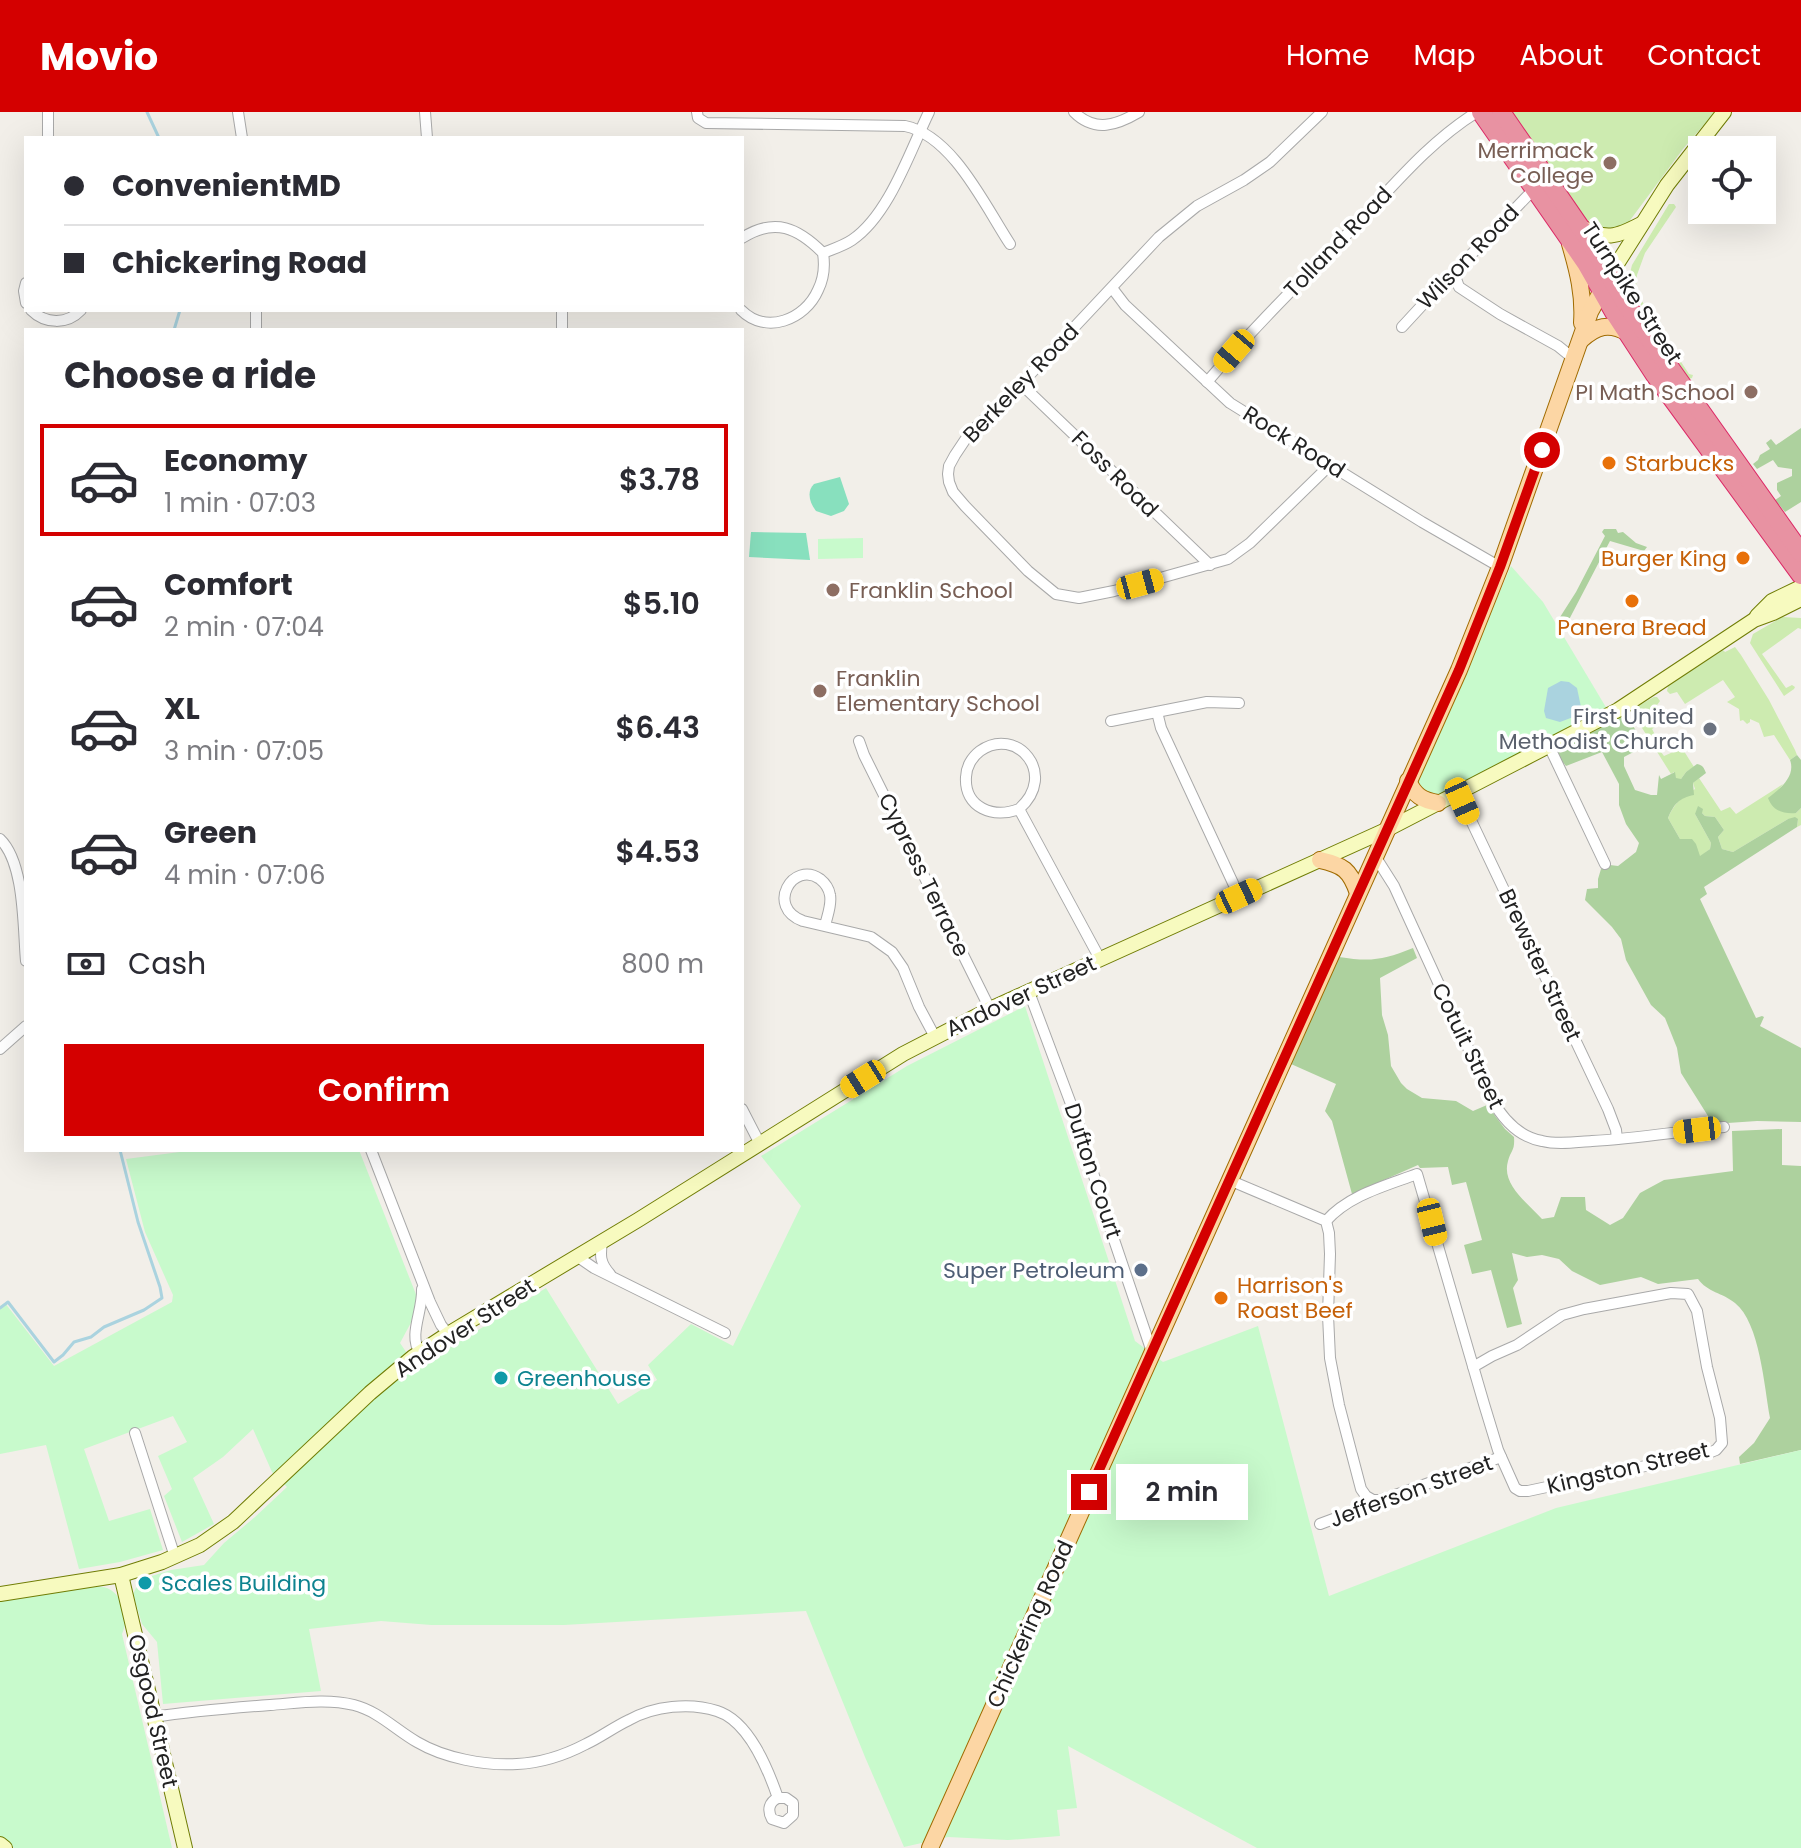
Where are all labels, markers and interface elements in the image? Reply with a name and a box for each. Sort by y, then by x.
text: Movio [40,30,158,83]
text: Home [1286,36,1369,75]
text: Map [1413,36,1475,75]
text: About [1519,36,1603,75]
text: Contact [1647,36,1761,75]
place label: Merrimack College [1477,135,1595,191]
map controls [1688,136,1776,224]
button: locate [1688,136,1776,224]
marker: Merrimack College [1601,154,1619,172]
text: ConvenientMD [112,164,341,207]
street label: Tolland Road [1277,180,1399,304]
street label: Wilson Road [1410,198,1526,316]
street label: Turnpike Street [1574,216,1690,370]
text: Chickering Road [112,241,367,284]
street label: Berkeley Road [956,317,1086,449]
car [1209,325,1259,377]
text: Choose a ride [64,350,316,401]
place label: PI Math School [1575,377,1735,408]
marker: PI Math School [1742,383,1760,401]
street label: Rock Road [1237,398,1351,486]
street label: Foss Road [1065,424,1165,524]
route start [1524,432,1560,468]
text: Economy [164,439,308,482]
icon: car [68,444,140,516]
place label: Starbucks [1625,448,1734,479]
marker: Starbucks [1600,454,1618,472]
text: $3.78 [619,458,700,501]
text: 1 min · 07:03 [164,485,316,521]
place label: Burger King [1601,543,1727,574]
marker: Burger King [1734,549,1752,567]
text: Comfort [164,563,293,606]
car [1114,566,1166,602]
icon: car [68,568,140,640]
place label: Franklin School [849,575,1013,606]
marker: Franklin School [824,581,842,599]
text: $5.10 [623,582,700,625]
marker: Panera Bread [1623,592,1641,610]
text: 2 min · 07:04 [164,609,324,645]
place label: Panera Bread [1557,612,1707,643]
place label: Franklin Elementary School [836,663,1040,719]
marker: Franklin Elementary School [811,682,829,700]
text: XL [164,687,200,730]
icon: car [68,692,140,764]
place label: First United Methodist Church [1499,701,1694,757]
text: $6.43 [616,706,700,749]
marker: First United Methodist Church [1701,720,1719,738]
text: 3 min · 07:05 [164,733,324,769]
car [1441,774,1483,828]
street label: Cypress Terrace [871,788,977,962]
text: Green [164,811,257,854]
icon: car [68,816,140,888]
text: $4.53 [615,830,700,873]
text: 4 min · 07:06 [164,857,325,893]
car [1212,875,1266,917]
street label: Brewster Street [1491,884,1589,1046]
icon: cash [64,942,108,986]
text: Cash [128,942,206,985]
text: 800 m [621,946,704,982]
street label: Andover Street [941,948,1101,1044]
street label: Cotuit Street [1424,978,1512,1114]
button: Confirm [64,1044,704,1136]
car [836,1056,890,1102]
street label: Dufton Court [1057,1100,1129,1242]
car [1672,1115,1722,1145]
car [1415,1196,1449,1248]
place label: Super Petroleum [943,1255,1125,1286]
marker: Super Petroleum [1132,1261,1150,1279]
place label: Harrison's Roast Beef [1237,1270,1353,1326]
street label: Andover Street [388,1271,542,1385]
marker: Harrison's Roast Beef [1212,1289,1230,1307]
place label: Greenhouse [517,1363,651,1394]
marker: Greenhouse [492,1369,510,1387]
street label: Kingston Street [1544,1434,1712,1502]
street label: Jefferson Street [1325,1447,1497,1535]
callout: 2 min [1117,1464,1249,1520]
route end [1071,1474,1107,1510]
text: 2 min [1146,1474,1218,1510]
street label: Chickering Road [979,1535,1081,1713]
place label: Scales Building [161,1568,326,1599]
marker: Scales Building [136,1574,154,1592]
street label: Osgood Street [120,1631,186,1791]

